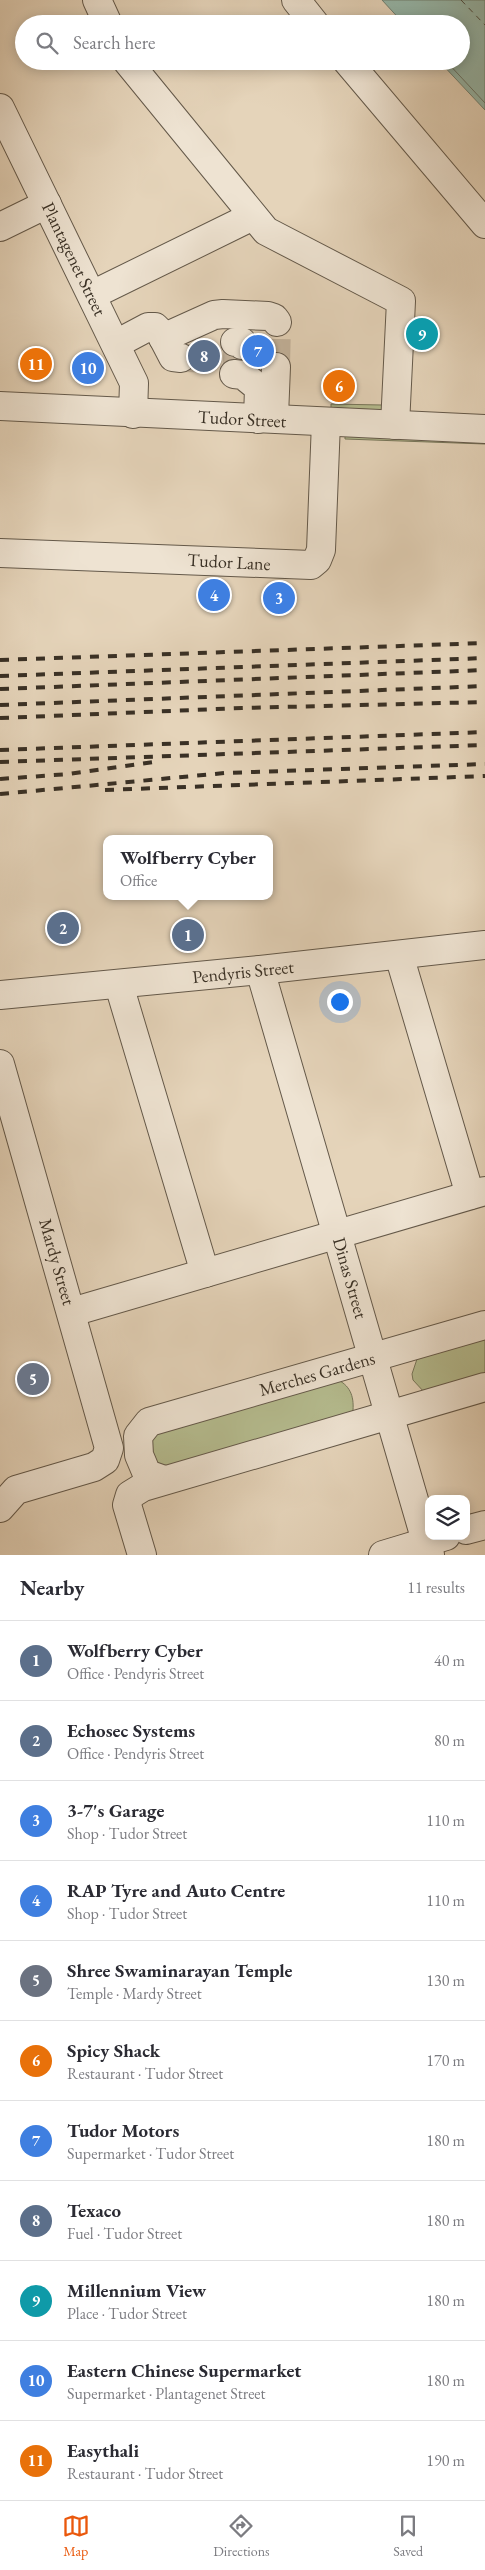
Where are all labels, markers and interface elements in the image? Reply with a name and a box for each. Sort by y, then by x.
search box [15,15,470,70]
icon: search [33,29,61,57]
text: Search here [73,30,155,55]
street label: Plantagenet Street [37,198,112,320]
pin: 9 [406,315,438,353]
pin: 7 [242,332,274,370]
pin: 8 [188,337,220,375]
pin: 11 [20,345,52,383]
pin: 10 [72,349,104,387]
pin: 6 [323,367,355,405]
street label: Tudor Street [197,405,287,432]
street label: Tudor Lane [187,548,271,575]
pin: 4 [198,576,230,614]
pin: 3 [263,579,295,617]
popup [103,835,273,900]
text: Wolfberry Cyber [120,845,256,870]
text: Office [120,870,157,891]
pin: 2 [47,909,79,947]
pin: 1 [172,916,204,954]
street label: Pendyris Street [191,955,295,988]
your location [327,989,353,1015]
street label: Mardy Street [34,1216,81,1308]
street label: Dinas Street [328,1234,373,1322]
street label: Merches Gardens [256,1346,378,1401]
pin: 5 [17,1360,49,1398]
map controls [425,1495,470,1540]
button: layers [425,1495,470,1540]
text: Nearby [20,1574,84,1601]
text: 11 results [407,1577,465,1598]
text: Wolfberry Cyber [67,1638,203,1663]
text: 1 [32,1650,40,1671]
text: 40 m [434,1650,465,1671]
text: Office · Pendyris Street [67,1663,204,1684]
text: Echosec Systems [67,1718,195,1743]
text: 2 [32,1730,40,1751]
text: 80 m [434,1730,465,1751]
text: Office · Pendyris Street [67,1743,204,1764]
text: 3-7's Garage [67,1798,164,1823]
text: 3 [32,1810,40,1831]
text: 110 m [426,1810,465,1831]
text: Shop · Tudor Street [67,1823,187,1844]
text: RAP Tyre and Auto Centre [67,1878,285,1903]
text: 4 [32,1890,40,1911]
text: 110 m [426,1890,465,1911]
text: Shop · Tudor Street [67,1903,187,1924]
text: Shree Swaminarayan Temple [67,1958,292,1983]
text: 5 [32,1970,40,1991]
text: 130 m [426,1970,465,1991]
text: Temple · Mardy Street [67,1983,202,2004]
text: Spicy Shack [67,2038,160,2063]
text: 6 [32,2050,40,2071]
text: 170 m [426,2050,465,2071]
text: Restaurant · Tudor Street [67,2063,223,2084]
text: Tudor Motors [67,2118,179,2143]
text: 7 [32,2130,40,2151]
text: 180 m [426,2130,465,2151]
text: Supermarket · Tudor Street [67,2143,234,2164]
text: Texaco [67,2198,121,2223]
text: 8 [32,2210,40,2231]
text: 180 m [426,2210,465,2231]
text: Fuel · Tudor Street [67,2223,182,2244]
text: Millennium View [67,2278,206,2303]
text: 9 [32,2290,40,2311]
text: 180 m [426,2290,465,2311]
text: Place · Tudor Street [67,2303,187,2324]
text: Eastern Chinese Supermarket [67,2358,301,2383]
text: 10 [28,2370,44,2391]
text: 180 m [426,2370,465,2391]
text: Supermarket · Plantagenet Street [67,2383,265,2404]
text: Easythali [67,2438,139,2463]
text: 11 [28,2450,44,2471]
text: 190 m [426,2450,465,2471]
text: Restaurant · Tudor Street [67,2463,223,2484]
tab: Map [62,2512,90,2560]
tab: Directions [213,2512,270,2560]
tab: Saved [393,2512,423,2560]

